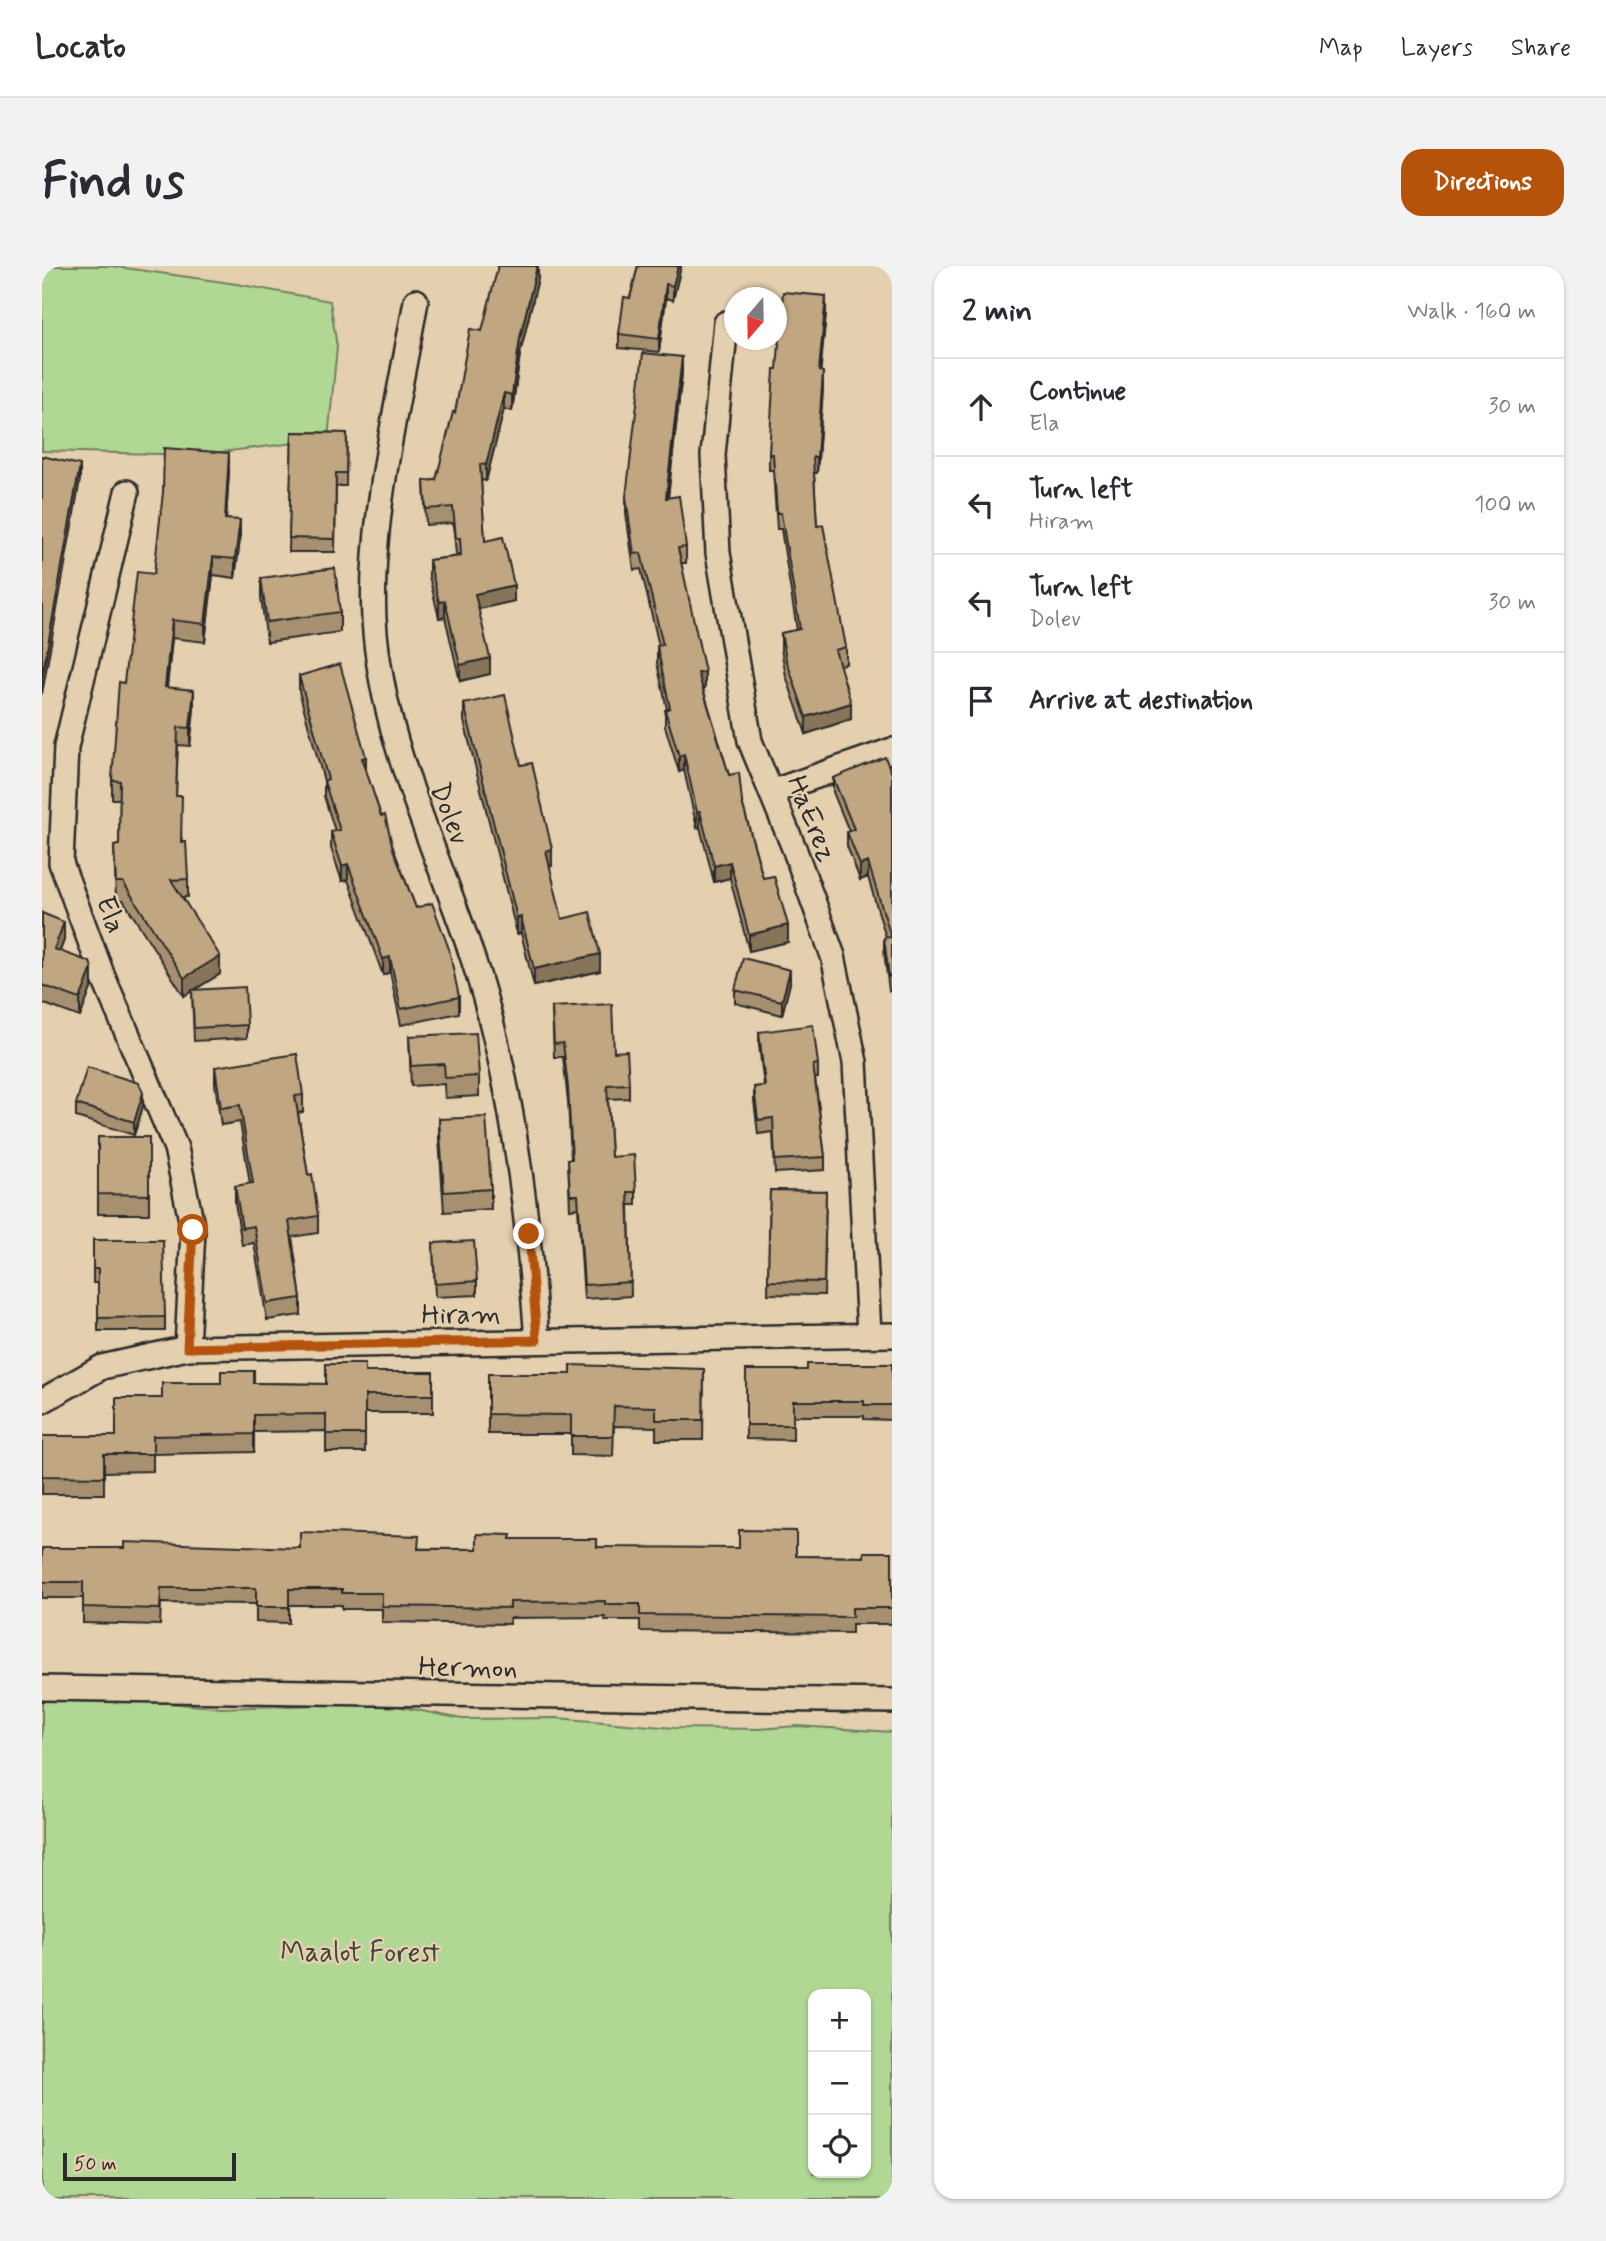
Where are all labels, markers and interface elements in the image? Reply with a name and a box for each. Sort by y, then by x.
text: Locato [35,26,126,70]
text: Map [1319,33,1363,64]
text: Layers [1401,33,1473,64]
text: Share [1511,33,1571,64]
button: Directions [1401,149,1564,216]
text: Find us [42,150,185,215]
north arrow [724,287,787,350]
text: 2 min [962,292,1032,331]
text: Walk · 160 m [1407,297,1536,327]
text: Continue [1029,375,1126,409]
icon: ahead [962,388,1000,426]
text: 30 m [1488,392,1536,422]
text: Ela [1029,409,1059,439]
text: Turn left [1029,473,1133,507]
icon: left [962,486,1000,524]
text: 100 m [1474,490,1536,520]
text: Hiram [1029,507,1094,537]
text: Turn left [1029,571,1133,605]
icon: left [962,584,1000,622]
text: 30 m [1488,588,1536,618]
text: Dolev [1029,605,1081,635]
icon: arrive [962,682,1000,720]
text: Arrive at destination [1029,684,1253,718]
street label: HaErez [777,770,845,867]
street label: Dolev [420,778,477,850]
street label: Ela [86,891,133,939]
route start [177,1214,208,1245]
route end [513,1218,544,1249]
street label: Hiram [421,1296,501,1335]
street label: Hermon [418,1649,518,1688]
park label: Maalot Forest [280,1935,440,1972]
map controls [808,1989,871,2178]
button: + [808,1989,871,2052]
button: − [808,2052,871,2115]
button: locate [808,2115,871,2178]
scale bar [63,2150,236,2182]
text: 50 m [74,2152,117,2177]

